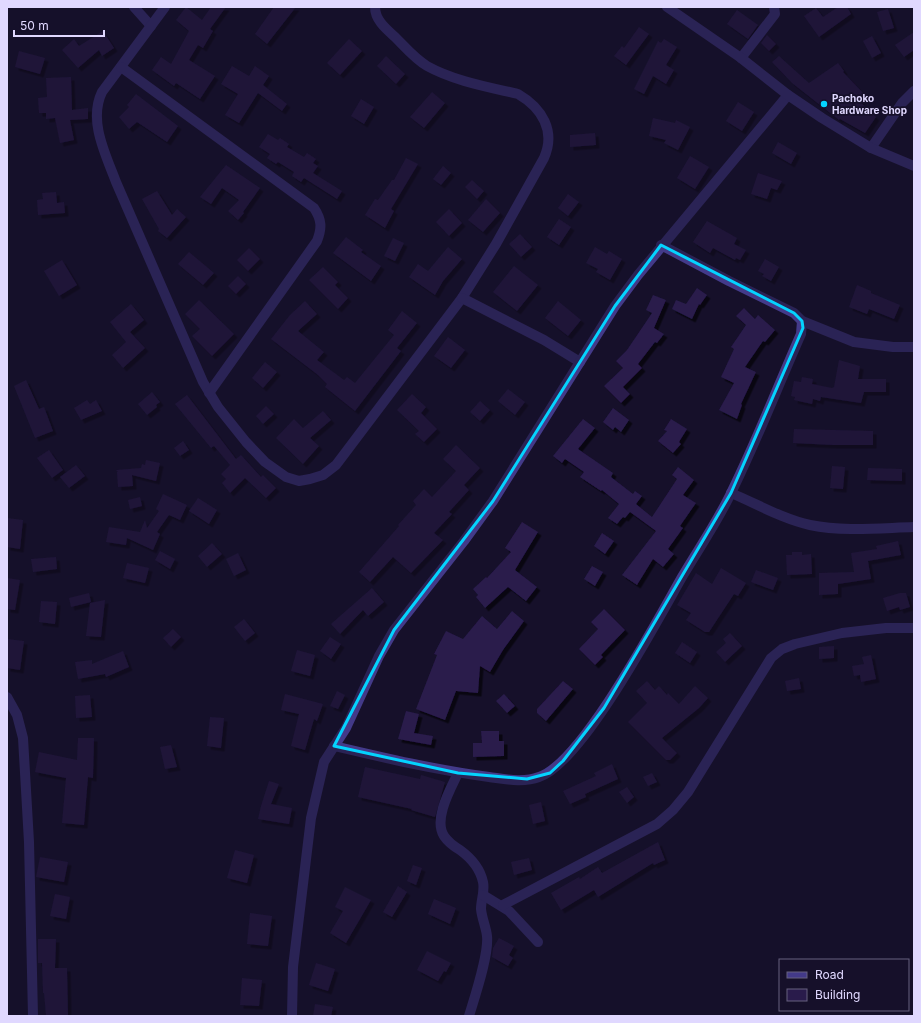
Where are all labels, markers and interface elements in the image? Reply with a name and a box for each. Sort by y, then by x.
scale bar [14,12,104,38]
text: 50 m [20,18,49,33]
place label: Pachoko Hardware Shop [832,92,907,116]
marker: Pachoko Hardware Shop [819,99,829,109]
legend [779,959,909,1011]
text: Road [815,967,844,982]
text: Building [815,987,860,1002]

